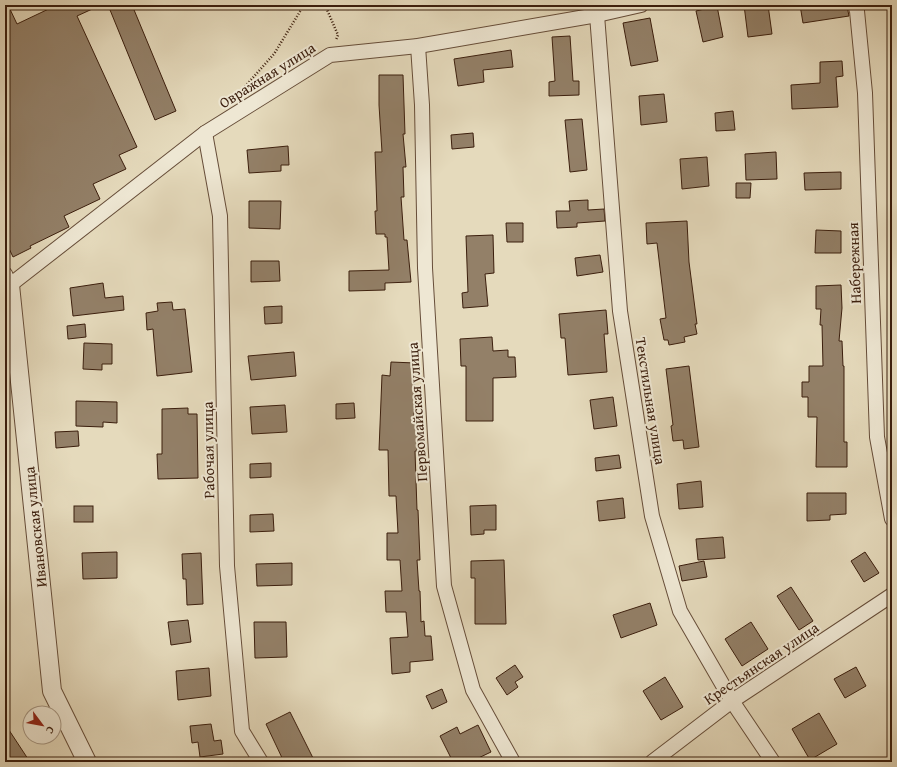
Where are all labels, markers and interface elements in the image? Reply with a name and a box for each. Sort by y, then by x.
street label: Овражная улица [215,37,320,113]
street label: Набережная [842,222,866,304]
street label: Текстильная улица [631,336,672,467]
street label: Первомайская улица [402,341,432,482]
street label: Рабочая улица [197,400,219,499]
street label: Ивановская улица [18,465,52,588]
street label: Крестьянская улица [699,616,823,709]
north arrow [22,705,62,745]
text: С [42,723,59,737]

